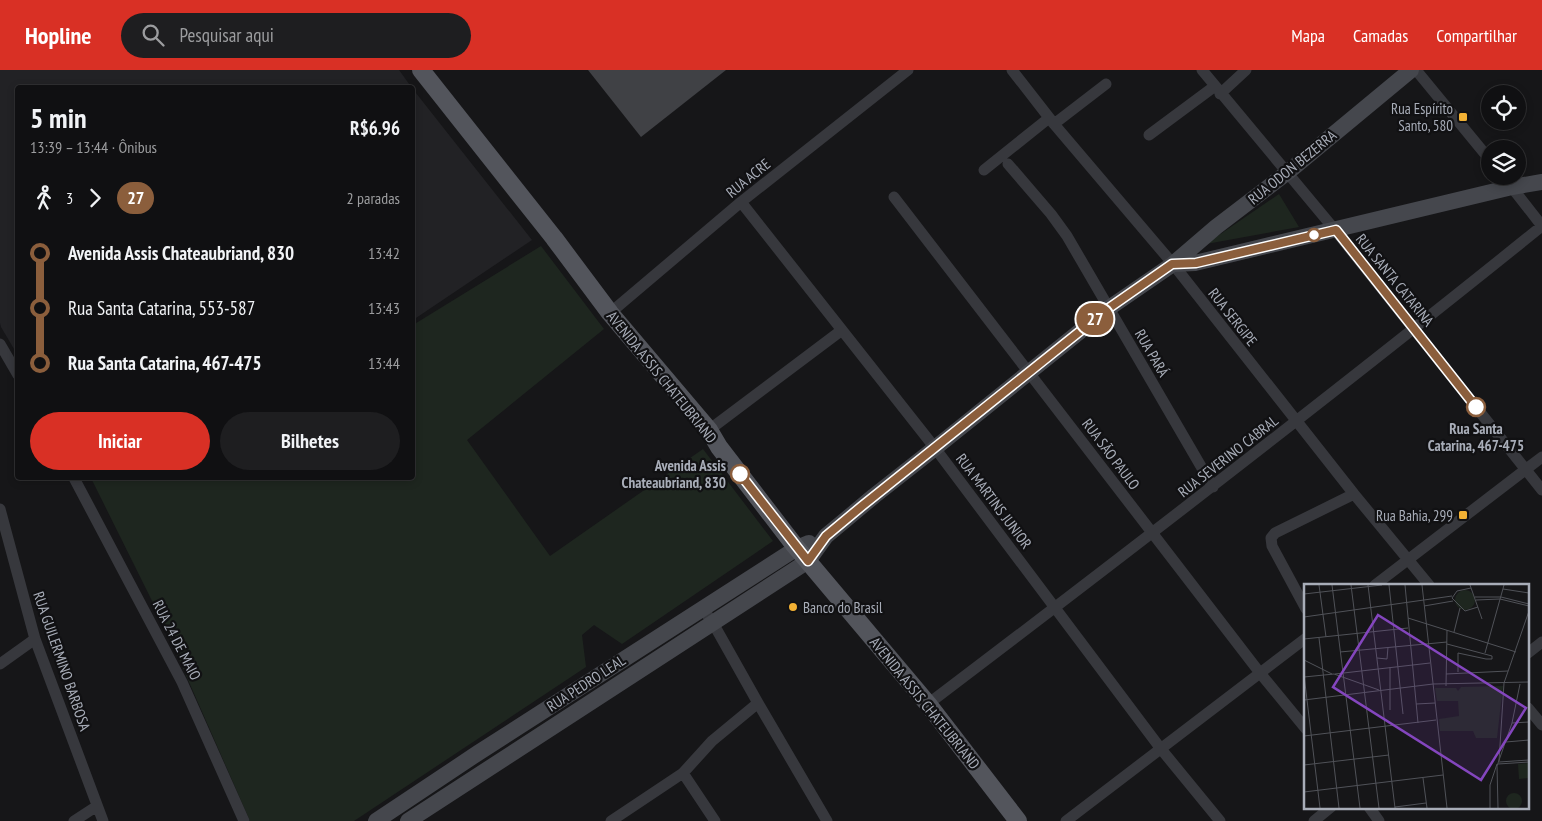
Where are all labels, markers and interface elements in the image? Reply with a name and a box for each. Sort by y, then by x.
search box [121,13,471,58]
text: Hopline [25,20,91,51]
icon: search [139,21,167,49]
text: Pesquisar aqui [179,23,274,47]
text: Mapa [1291,24,1325,47]
text: Camadas [1353,24,1408,47]
text: Compartilhar [1436,24,1517,47]
map controls [1481,85,1526,185]
button: locate [1481,85,1526,130]
text: 5 min [30,99,87,136]
place label: Rua Espírito Santo, 580 [1391,99,1453,135]
marker: Rua Espírito Santo, 580 [1457,111,1469,123]
text: R$6.96 [350,116,400,140]
street label: RUA ODON BEZERRA [1244,125,1341,208]
text: 13:39 – 13:44 · Ônibus [30,137,157,157]
button: layers [1481,140,1526,185]
street label: RUA ACRE [722,154,774,202]
icon: walk [30,184,58,212]
icon: forward [81,184,109,212]
text: 27 [127,186,144,209]
text: 3 [66,188,73,208]
text: 2 paradas [347,188,400,208]
unlabelled marker [1307,228,1321,242]
street label: RUA SANTA CATARINA [1352,230,1439,331]
text: Avenida Assis Chateaubriand, 830 [68,241,294,265]
text: 13:42 [368,243,400,263]
street label: RUA SERGIPE [1204,284,1262,350]
text: Rua Santa Catarina, 553-587 [68,296,255,320]
text: 13:43 [368,298,400,318]
line badge: 27 [1072,303,1118,335]
street label: AVENIDA ASSIS CHATEUBRIAND [603,307,721,447]
text: 27 [1086,307,1104,330]
street label: RUA PARÁ [1131,326,1174,381]
text: Rua Santa Catarina, 467-475 [68,351,262,375]
text: 13:44 [368,353,400,373]
marker: Rua Santa Catarina, 467-475 [1466,397,1486,417]
street label: RUA SEVERINO CABRAL [1174,410,1283,501]
button: Iniciar [30,412,210,470]
button: Bilhetes [220,412,400,470]
street label: RUA SÃO PAULO [1078,415,1144,493]
place label: Rua Santa Catarina, 467-475 [1428,419,1524,455]
street label: RUA MARTINS JUNIOR [952,450,1036,552]
place label: Avenida Assis Chateaubriand, 830 [622,456,726,492]
marker: Avenida Assis Chateaubriand, 830 [730,464,750,484]
place label: Rua Bahia, 299 [1376,506,1453,525]
marker: Rua Bahia, 299 [1457,509,1469,521]
inset map [1304,584,1530,808]
street label: RUA GUILERMINO BARBOSA [29,589,95,734]
street label: RUA 24 DE MAIO [149,597,205,683]
place label: Banco do Brasil [803,598,883,617]
marker: Banco do Brasil [787,601,799,613]
street label: AVENIDA ASSIS CHATEUBRIAND [866,633,984,773]
street label: RUA PEDRO LEAL [543,650,630,715]

